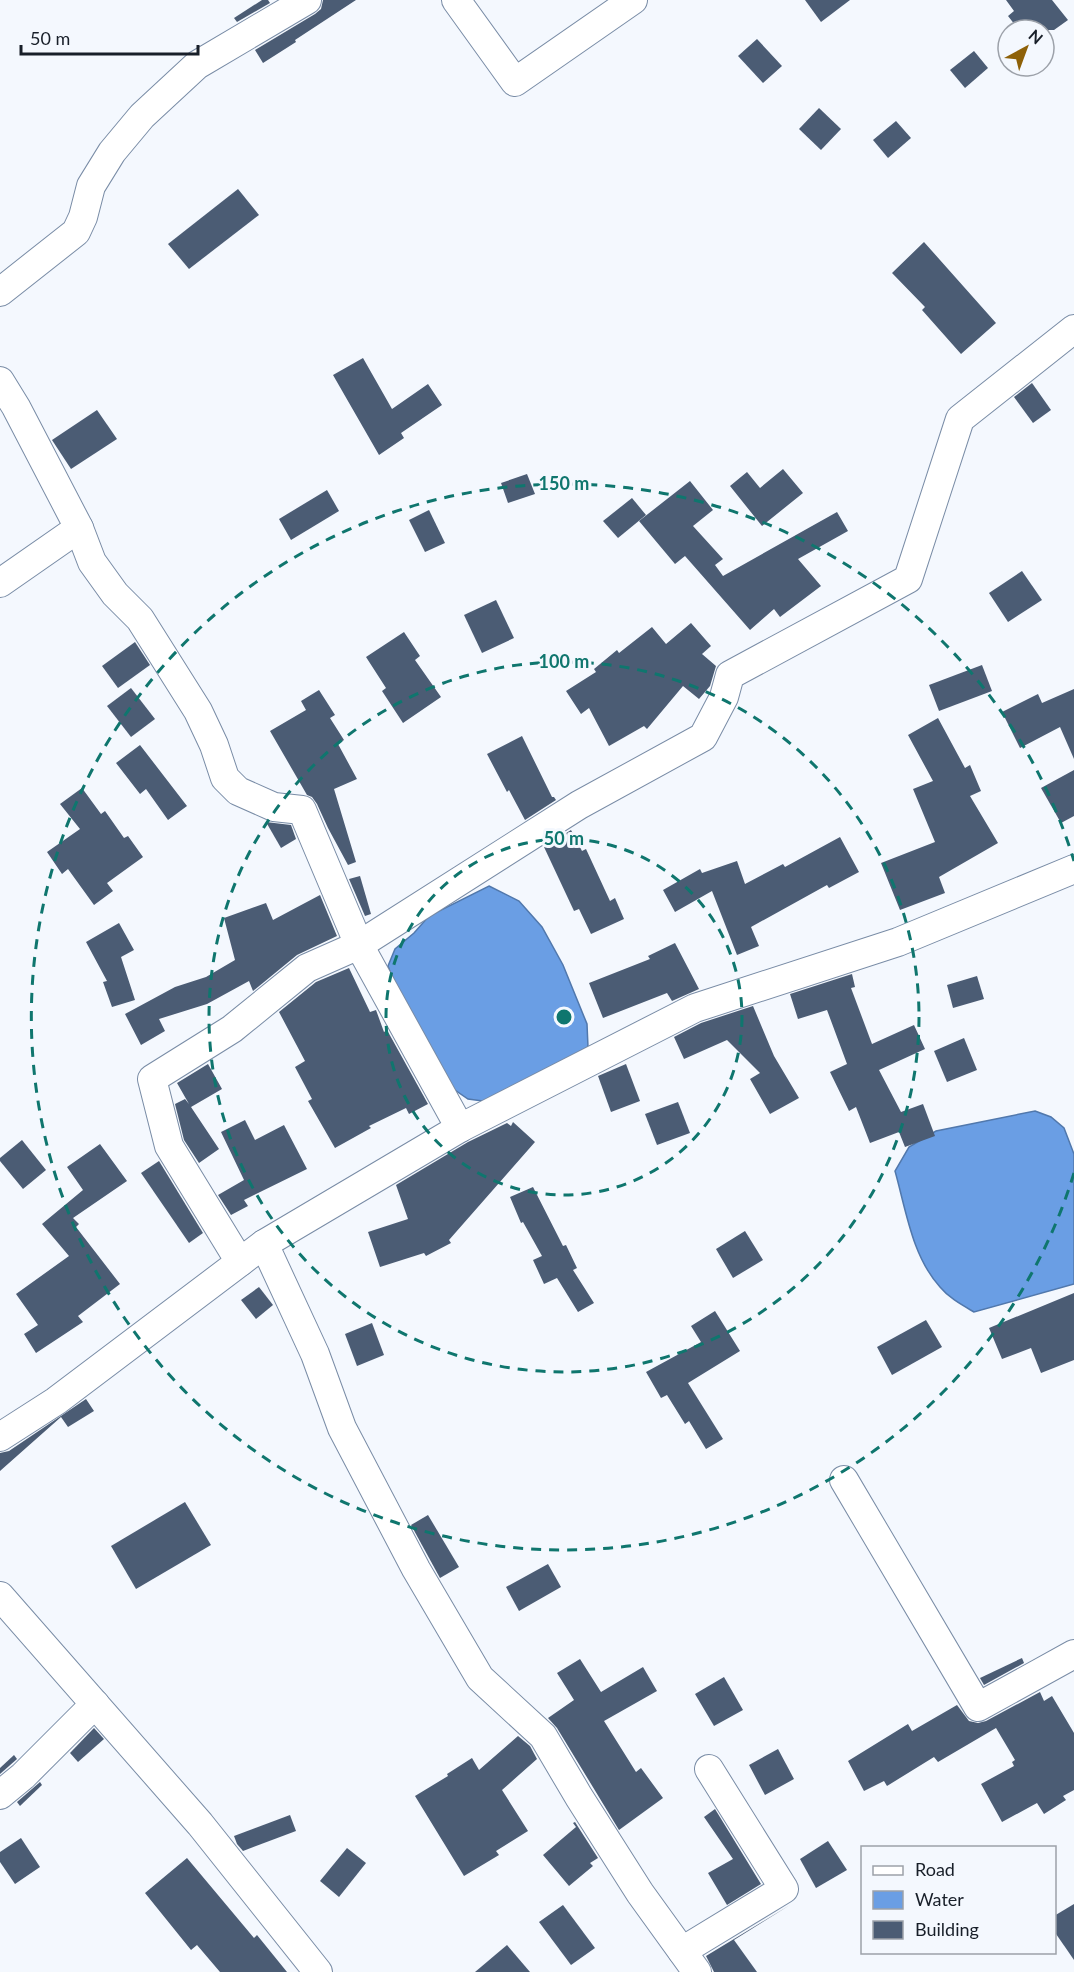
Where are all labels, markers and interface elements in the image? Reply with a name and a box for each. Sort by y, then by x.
scale bar [21,18,198,56]
north arrow [996,18,1056,78]
text: N [1025,25,1047,48]
text: 50 m [30,27,70,49]
text: 150 m [539,472,589,494]
text: 100 m [539,650,589,672]
text: 50 m [544,827,584,849]
centre of rings [554,1007,574,1027]
legend [861,1846,1056,1954]
text: Road [915,1858,955,1880]
text: Water [915,1888,964,1910]
text: Building [915,1918,979,1940]

